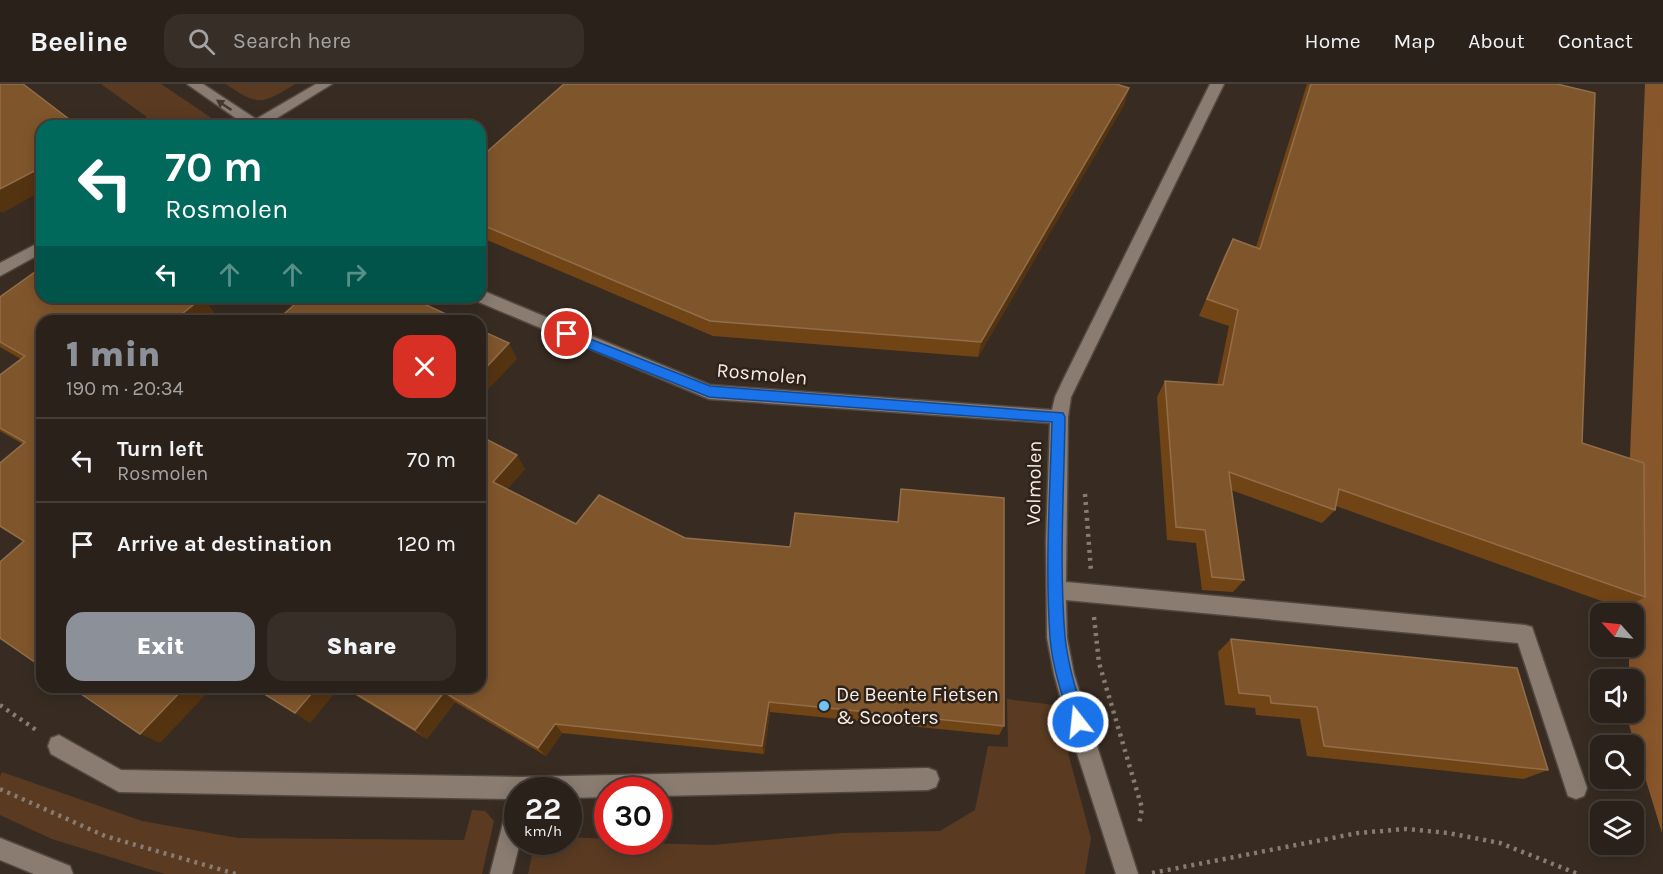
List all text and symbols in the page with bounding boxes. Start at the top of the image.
search box [164,14,584,68]
text: Beeline [30,25,128,58]
icon: search [185,25,218,58]
text: Search here [233,28,351,54]
text: Home [1305,29,1361,53]
text: Map [1394,29,1435,53]
text: About [1468,29,1525,53]
text: Contact [1558,29,1633,53]
one-way arrow [216,100,232,111]
text: 70 m [165,142,263,192]
icon: left [66,144,144,222]
text: Rosmolen [165,193,288,225]
icon: left [150,258,183,291]
icon: ahead [213,258,246,291]
icon: ahead [276,258,309,291]
icon: right [339,258,372,291]
pin [541,308,592,359]
icon: arrive [550,317,583,350]
text: 1 min [66,333,160,375]
button: close [393,335,456,398]
street label: Rosmolen [716,359,808,389]
text: 190 m · 20:34 [66,377,184,400]
text: Turn left [117,436,204,462]
street label: Volmolen [1022,440,1046,526]
icon: left [66,444,99,477]
text: 70 m [407,447,456,473]
text: Rosmolen [117,462,208,485]
icon: arrive [66,528,99,561]
text: Arrive at destination [117,531,332,557]
text: 120 m [397,531,456,557]
north arrow [1590,603,1644,657]
map controls [1590,603,1644,855]
button: Exit [66,612,255,681]
button: Share [267,612,456,681]
button: sound [1590,669,1644,723]
place label: De Beente Fietsen & Scooters [836,683,999,729]
position arrow [1046,690,1110,754]
marker: De Beente Fietsen & Scooters [817,699,831,713]
button: search [1590,735,1644,789]
speed limit sign: 30 [594,777,672,855]
text: 22 [525,791,561,827]
button: layers [1590,801,1644,855]
text: km/h [524,822,562,840]

